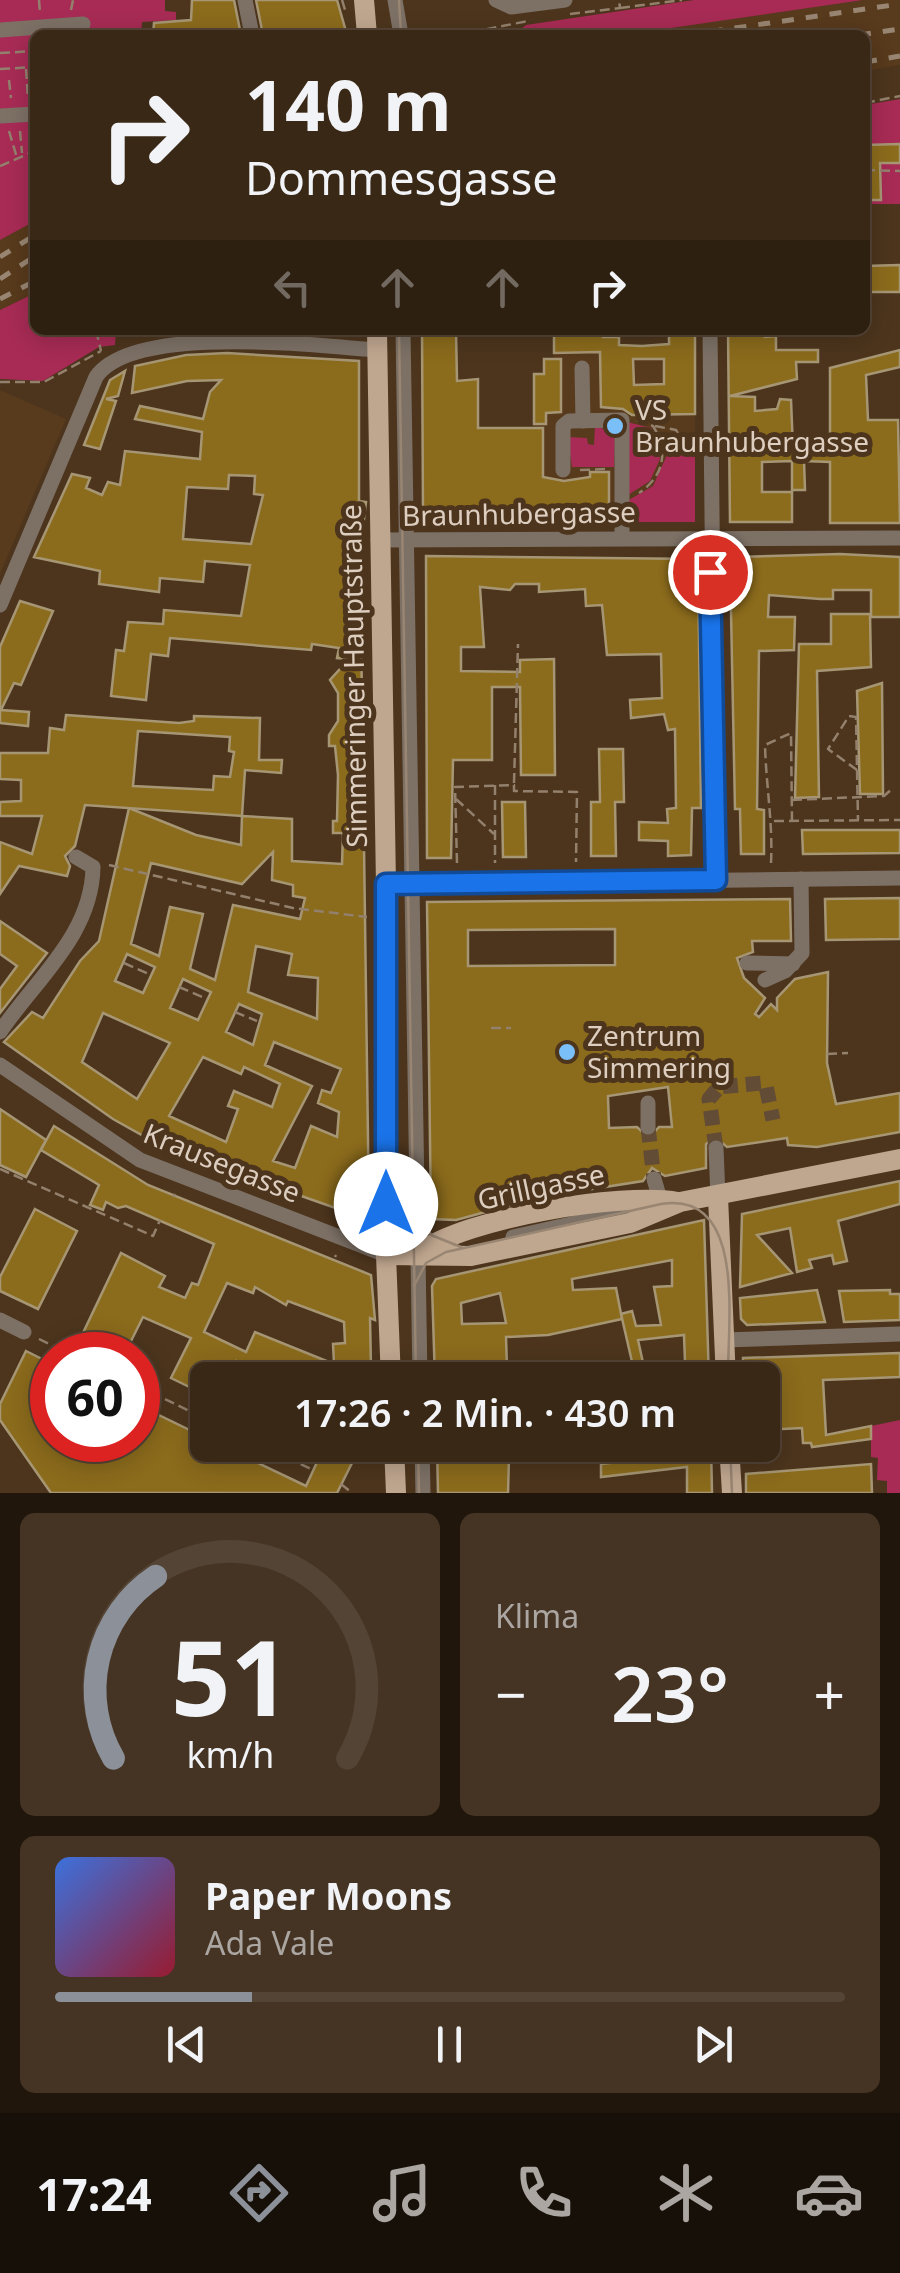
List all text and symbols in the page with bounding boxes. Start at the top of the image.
text: 140 m [245,56,452,152]
icon: right [80,70,210,200]
text: Dommesgasse [245,147,558,208]
icon: left [265,260,320,315]
icon: ahead [370,260,425,315]
icon: ahead [475,260,530,315]
icon: right [580,260,635,315]
place label: VS Braunhubergasse [635,390,869,460]
marker: VS Braunhubergasse [604,415,626,437]
street label: Braunhubergasse [402,492,636,534]
street label: Simmeringer Hauptstraße [331,504,375,848]
pin [668,530,753,615]
icon: arrive [683,545,738,600]
place label: Zentrum Simmering [587,1016,731,1086]
marker: Zentrum Simmering [556,1041,578,1063]
street label: Krausegasse [138,1113,306,1211]
position arrow [334,1152,438,1256]
street label: Grillgasse [474,1154,608,1218]
speed limit sign: 60 [30,1332,160,1462]
text: 17:26 · 2 Min. · 430 m [294,1386,676,1438]
text: Klima [495,1594,579,1637]
text: 51 [171,1605,289,1746]
text: 23° [611,1642,729,1744]
text: − [495,1656,526,1731]
text: + [814,1656,845,1731]
text: km/h [186,1730,274,1778]
text: Paper Moons [205,1869,452,1921]
text: Ada Vale [205,1921,334,1964]
icon: previous [159,2017,214,2072]
icon: pause [422,2017,477,2072]
icon: next [686,2017,741,2072]
icon: directions [224,2158,294,2228]
icon: music [367,2158,437,2228]
icon: phone [509,2158,579,2228]
icon: climate [651,2158,721,2228]
icon: car [794,2158,864,2228]
text: 17:24 [36,2163,152,2224]

